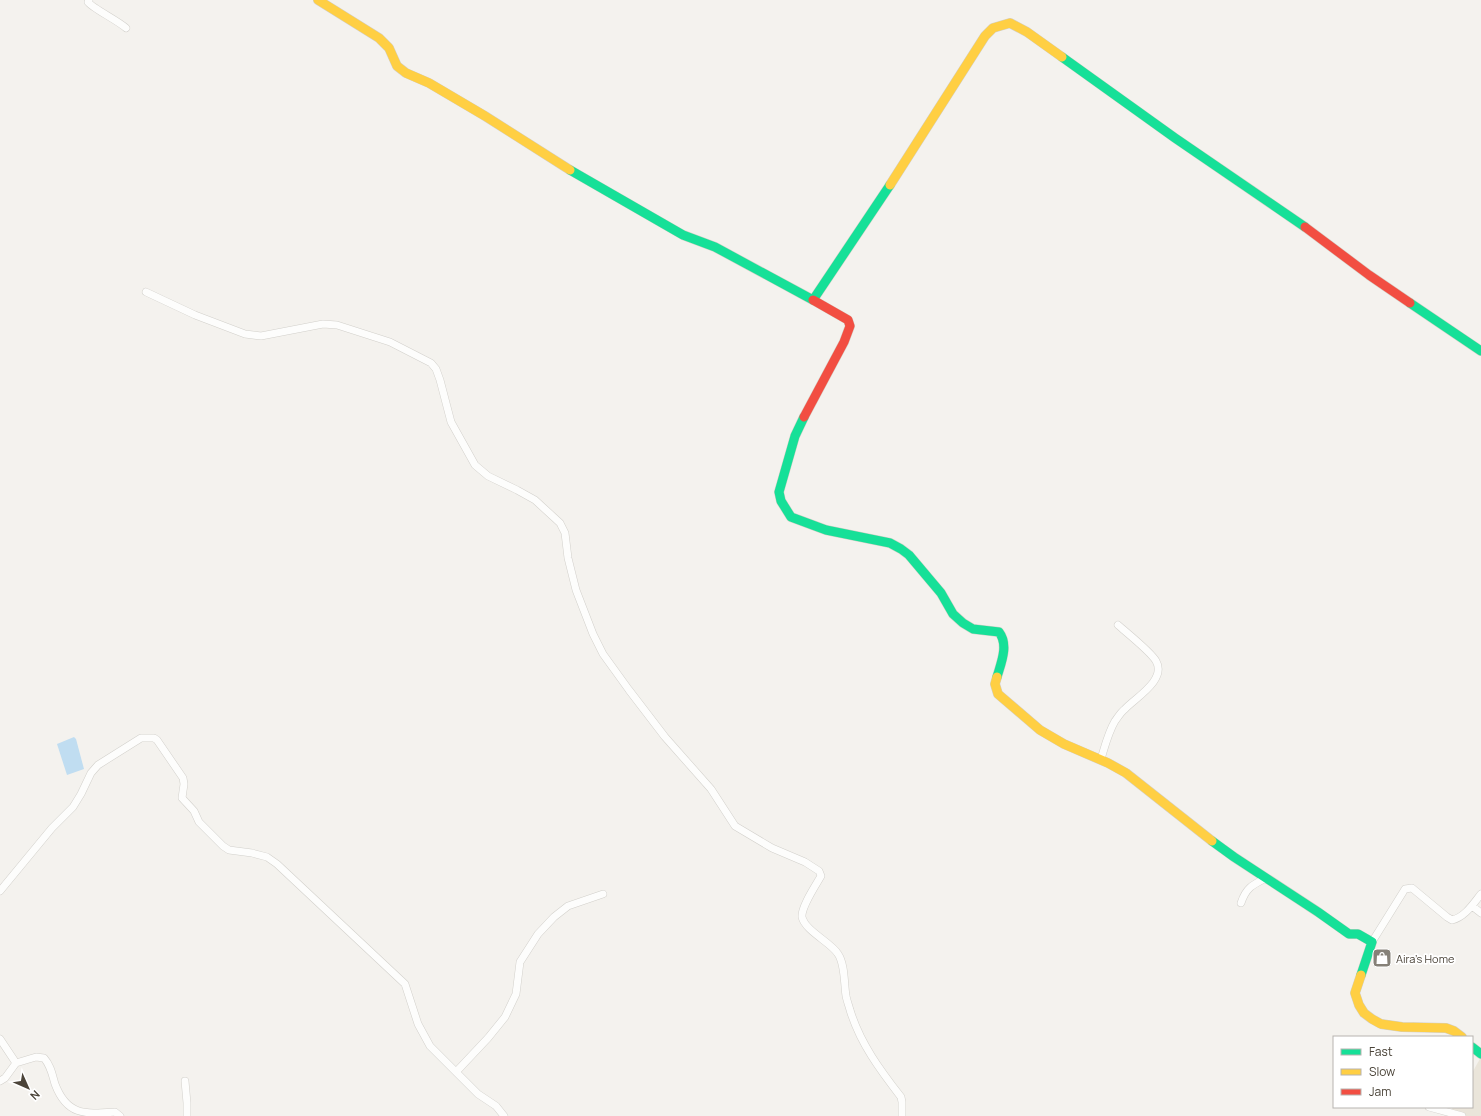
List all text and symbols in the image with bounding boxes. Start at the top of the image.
shop icon: Aira's Home [1371,947,1393,969]
place label: Aira's Home [1396,951,1455,966]
legend [1333,1036,1473,1108]
text: Fast [1369,1043,1393,1060]
text: Slow [1369,1063,1395,1080]
north arrow [8,1068,48,1108]
text: Jam [1369,1083,1391,1100]
text: N [27,1087,44,1104]

